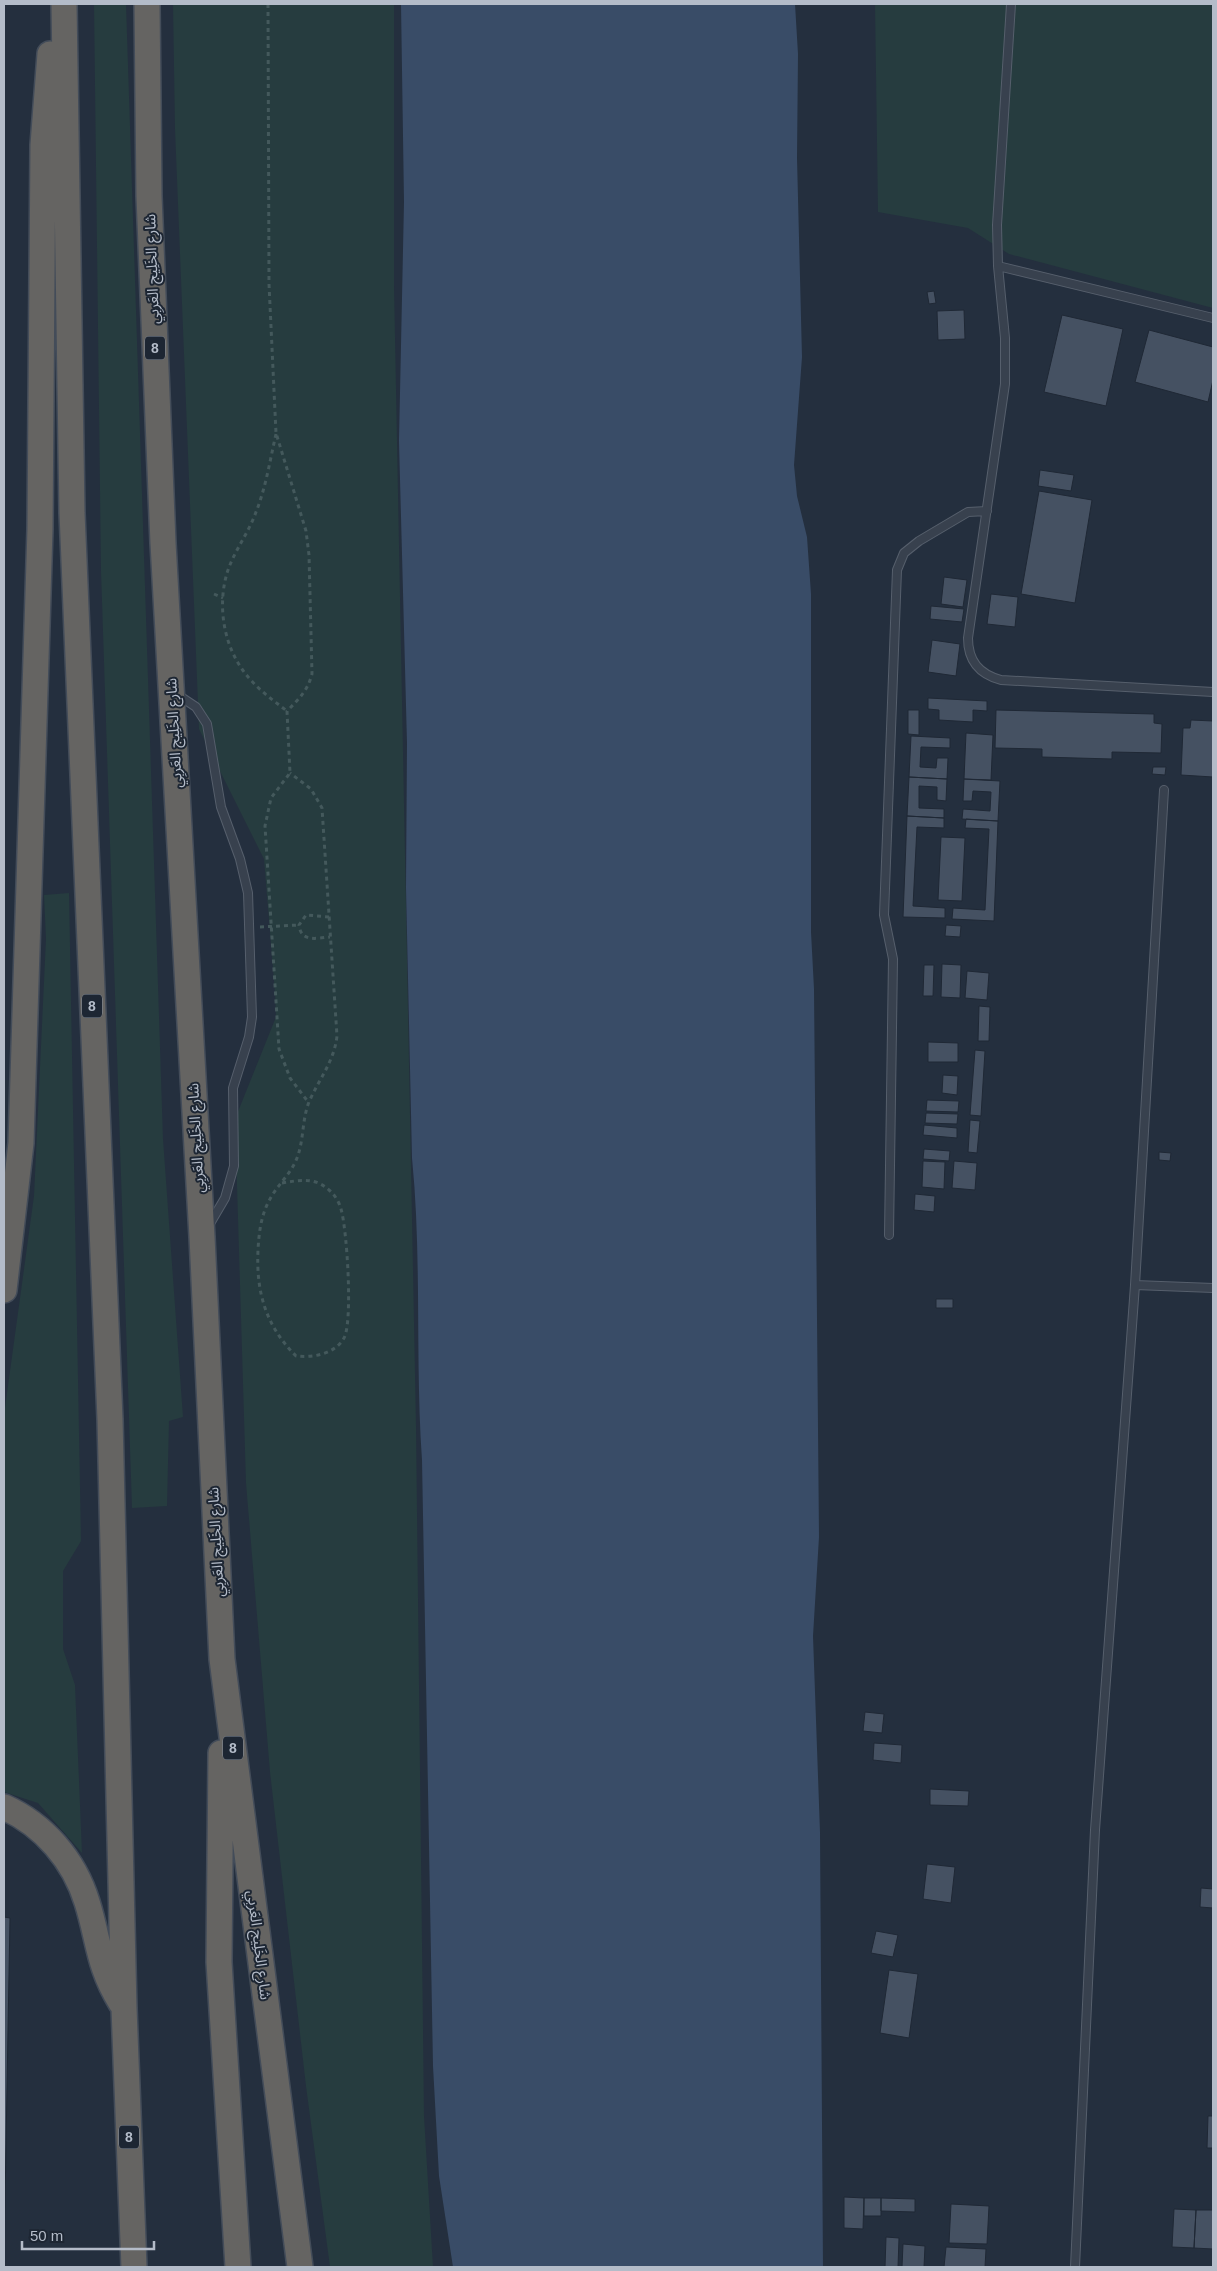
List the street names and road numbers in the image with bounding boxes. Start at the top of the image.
street label: شارع الخَلِيج العَربِي [141,213,166,324]
road number: 8 [145,336,165,359]
street label: شارع الخَلِيج العَربِي [162,677,189,789]
road number: 8 [82,994,102,1018]
street label: شارع الخَلِيج العَربِي [184,1082,211,1194]
street label: شارع الخَلِيج العَربِي [204,1486,231,1598]
road number: 8 [223,1736,243,1760]
street label: شارع الخَلِيج العَربِي [240,1889,275,2001]
road number: 8 [119,2126,139,2148]

